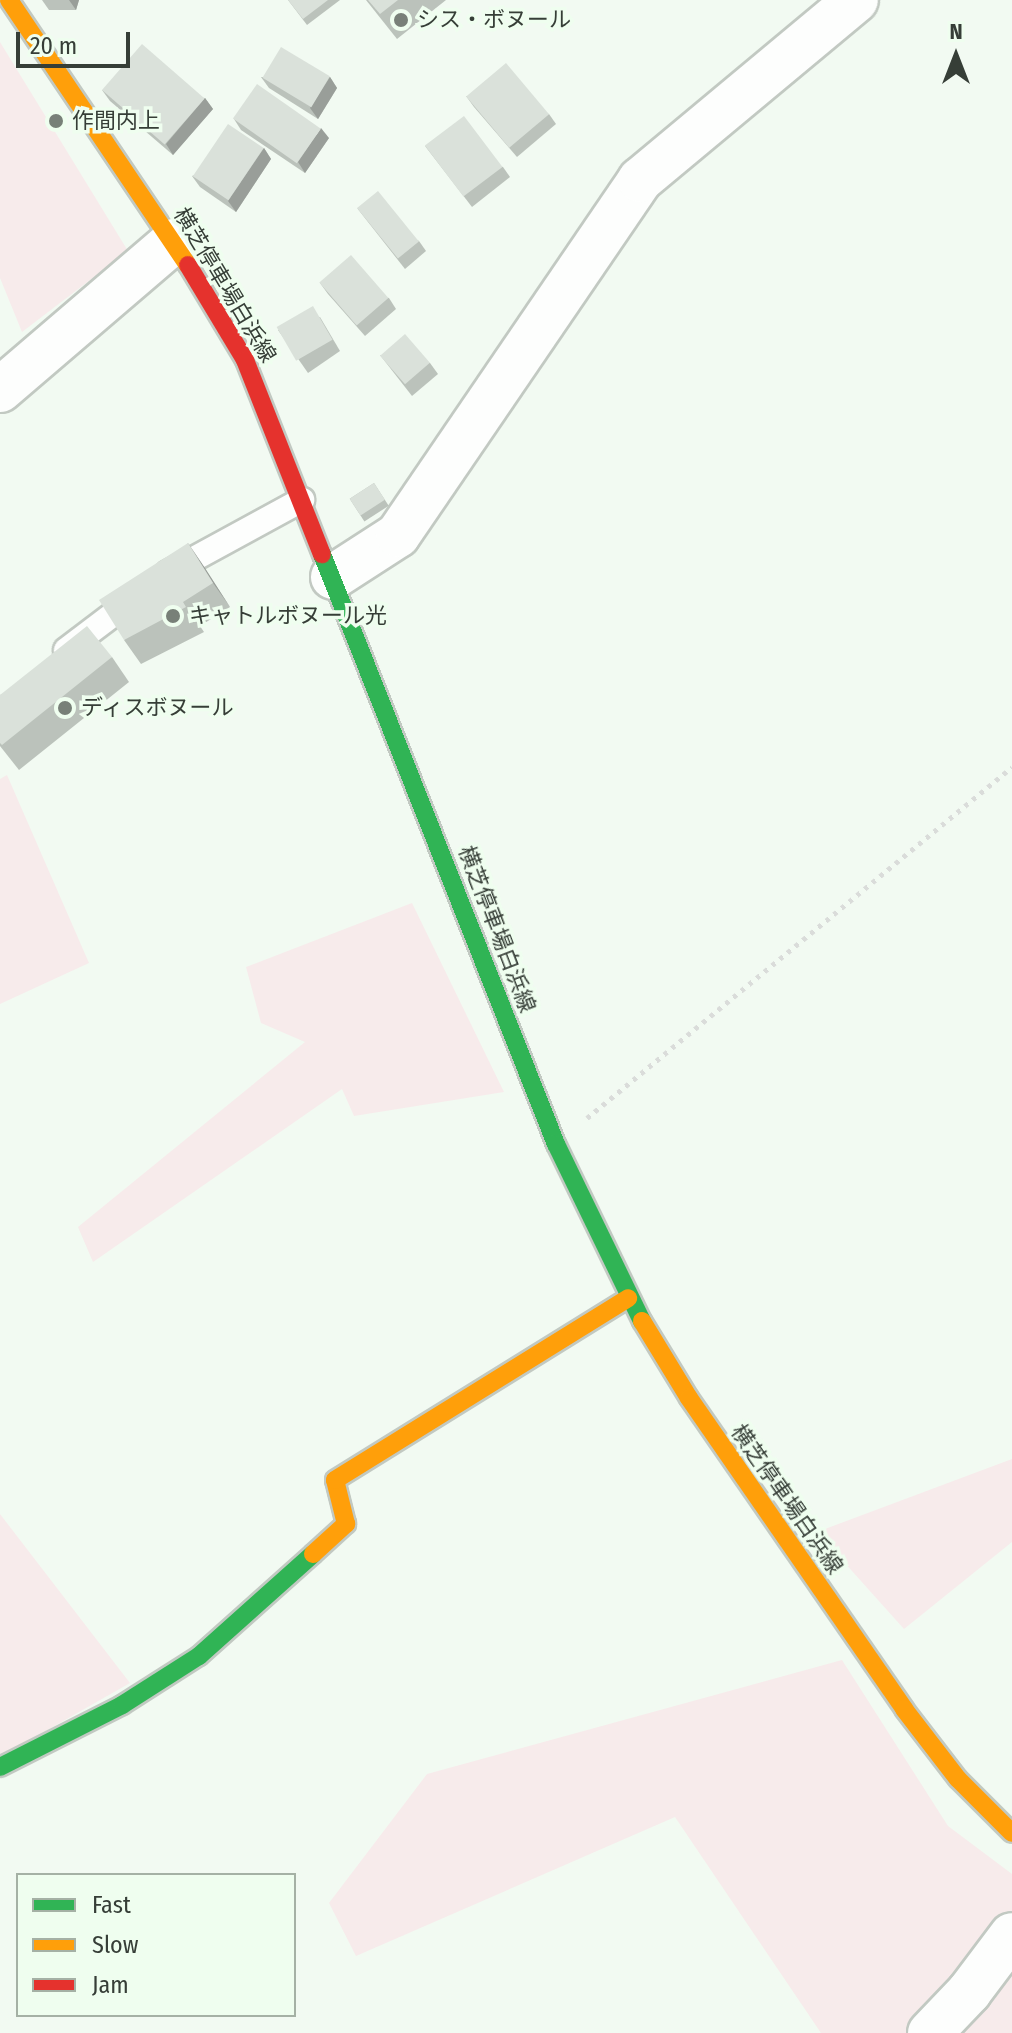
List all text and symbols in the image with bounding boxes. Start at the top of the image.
place label: シス・ボヌール [417,7,571,33]
marker: シス・ボヌール [392,11,410,29]
scale bar [20,16,134,66]
north arrow [916,16,996,96]
text: N [949,18,963,45]
text: 20 m [30,32,77,60]
place label: 作間内上 [72,108,160,134]
marker: 作間内上 [47,112,65,130]
street label: 横芝停車場白浜線 [168,203,282,367]
place label: キャトルボヌール光 [189,603,387,629]
marker: キャトルボヌール光 [164,607,182,625]
place label: ディスボヌール [81,695,235,721]
marker: ディスボヌール [56,699,74,717]
street label: 横芝停車場白浜線 [453,842,541,1016]
street label: 横芝停車場白浜線 [726,1419,848,1579]
legend [16,1873,296,2017]
text: Fast [92,1891,131,1919]
text: Slow [92,1931,138,1959]
text: Jam [92,1971,129,1999]

